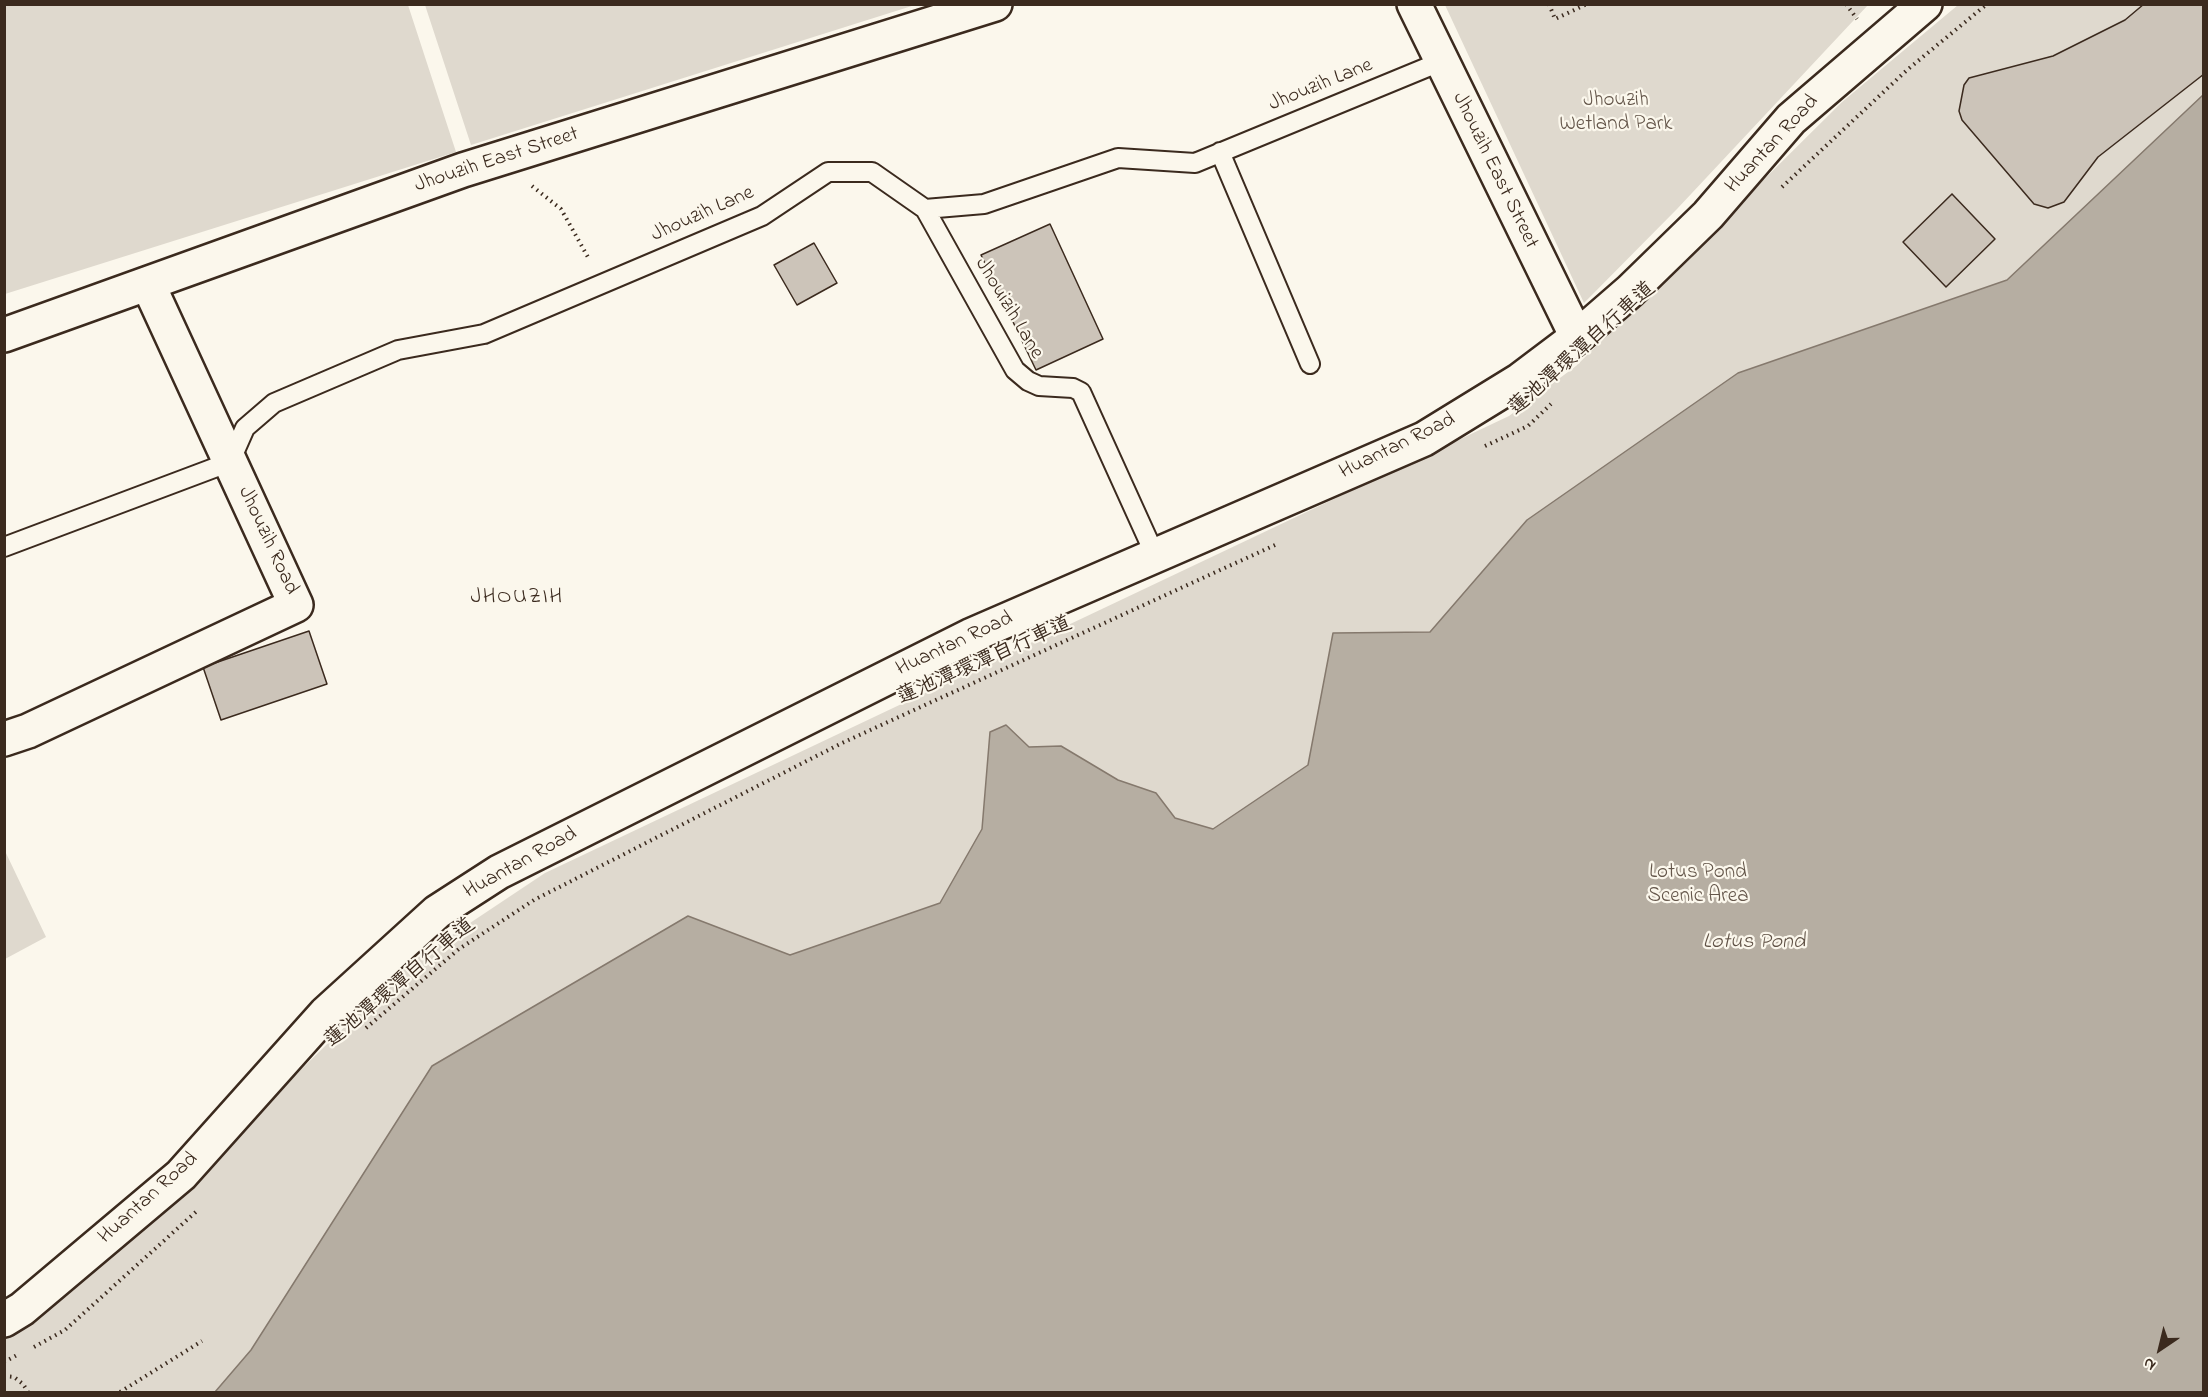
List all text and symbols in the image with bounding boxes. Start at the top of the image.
street label: Jhouzih Lane [1265,54,1377,118]
street label: Jhouzih East Street [1445,89,1543,253]
park label: Jhouzih Wetland Park [1560,89,1672,139]
street label: Huantan Road [1721,91,1825,199]
street label: Jhouzih East Street [412,123,582,199]
street label: Jhouzih Lane [648,181,758,249]
street label: Jhouizih Lane [968,254,1048,364]
street label: 蓮池潭環潭自行車道 [1504,277,1662,423]
street label: Huantan Road [1336,408,1460,486]
street label: Jhouzih Road [231,483,303,599]
district label: JHOUZIH [471,585,563,611]
street label: Huantan Road [893,607,1017,683]
street label: 蓮池潭環潭自行車道 [894,612,1076,712]
street label: Huantan Road [460,823,582,905]
park label: Lotus Pond Scenic Area [1647,861,1749,911]
street label: 蓮池潭環潭自行車道 [321,914,481,1054]
water label: Lotus Pond [1703,930,1805,956]
street label: Huantan Road [94,1148,204,1250]
north arrow [2130,1319,2190,1379]
text: N [2138,1351,2161,1377]

